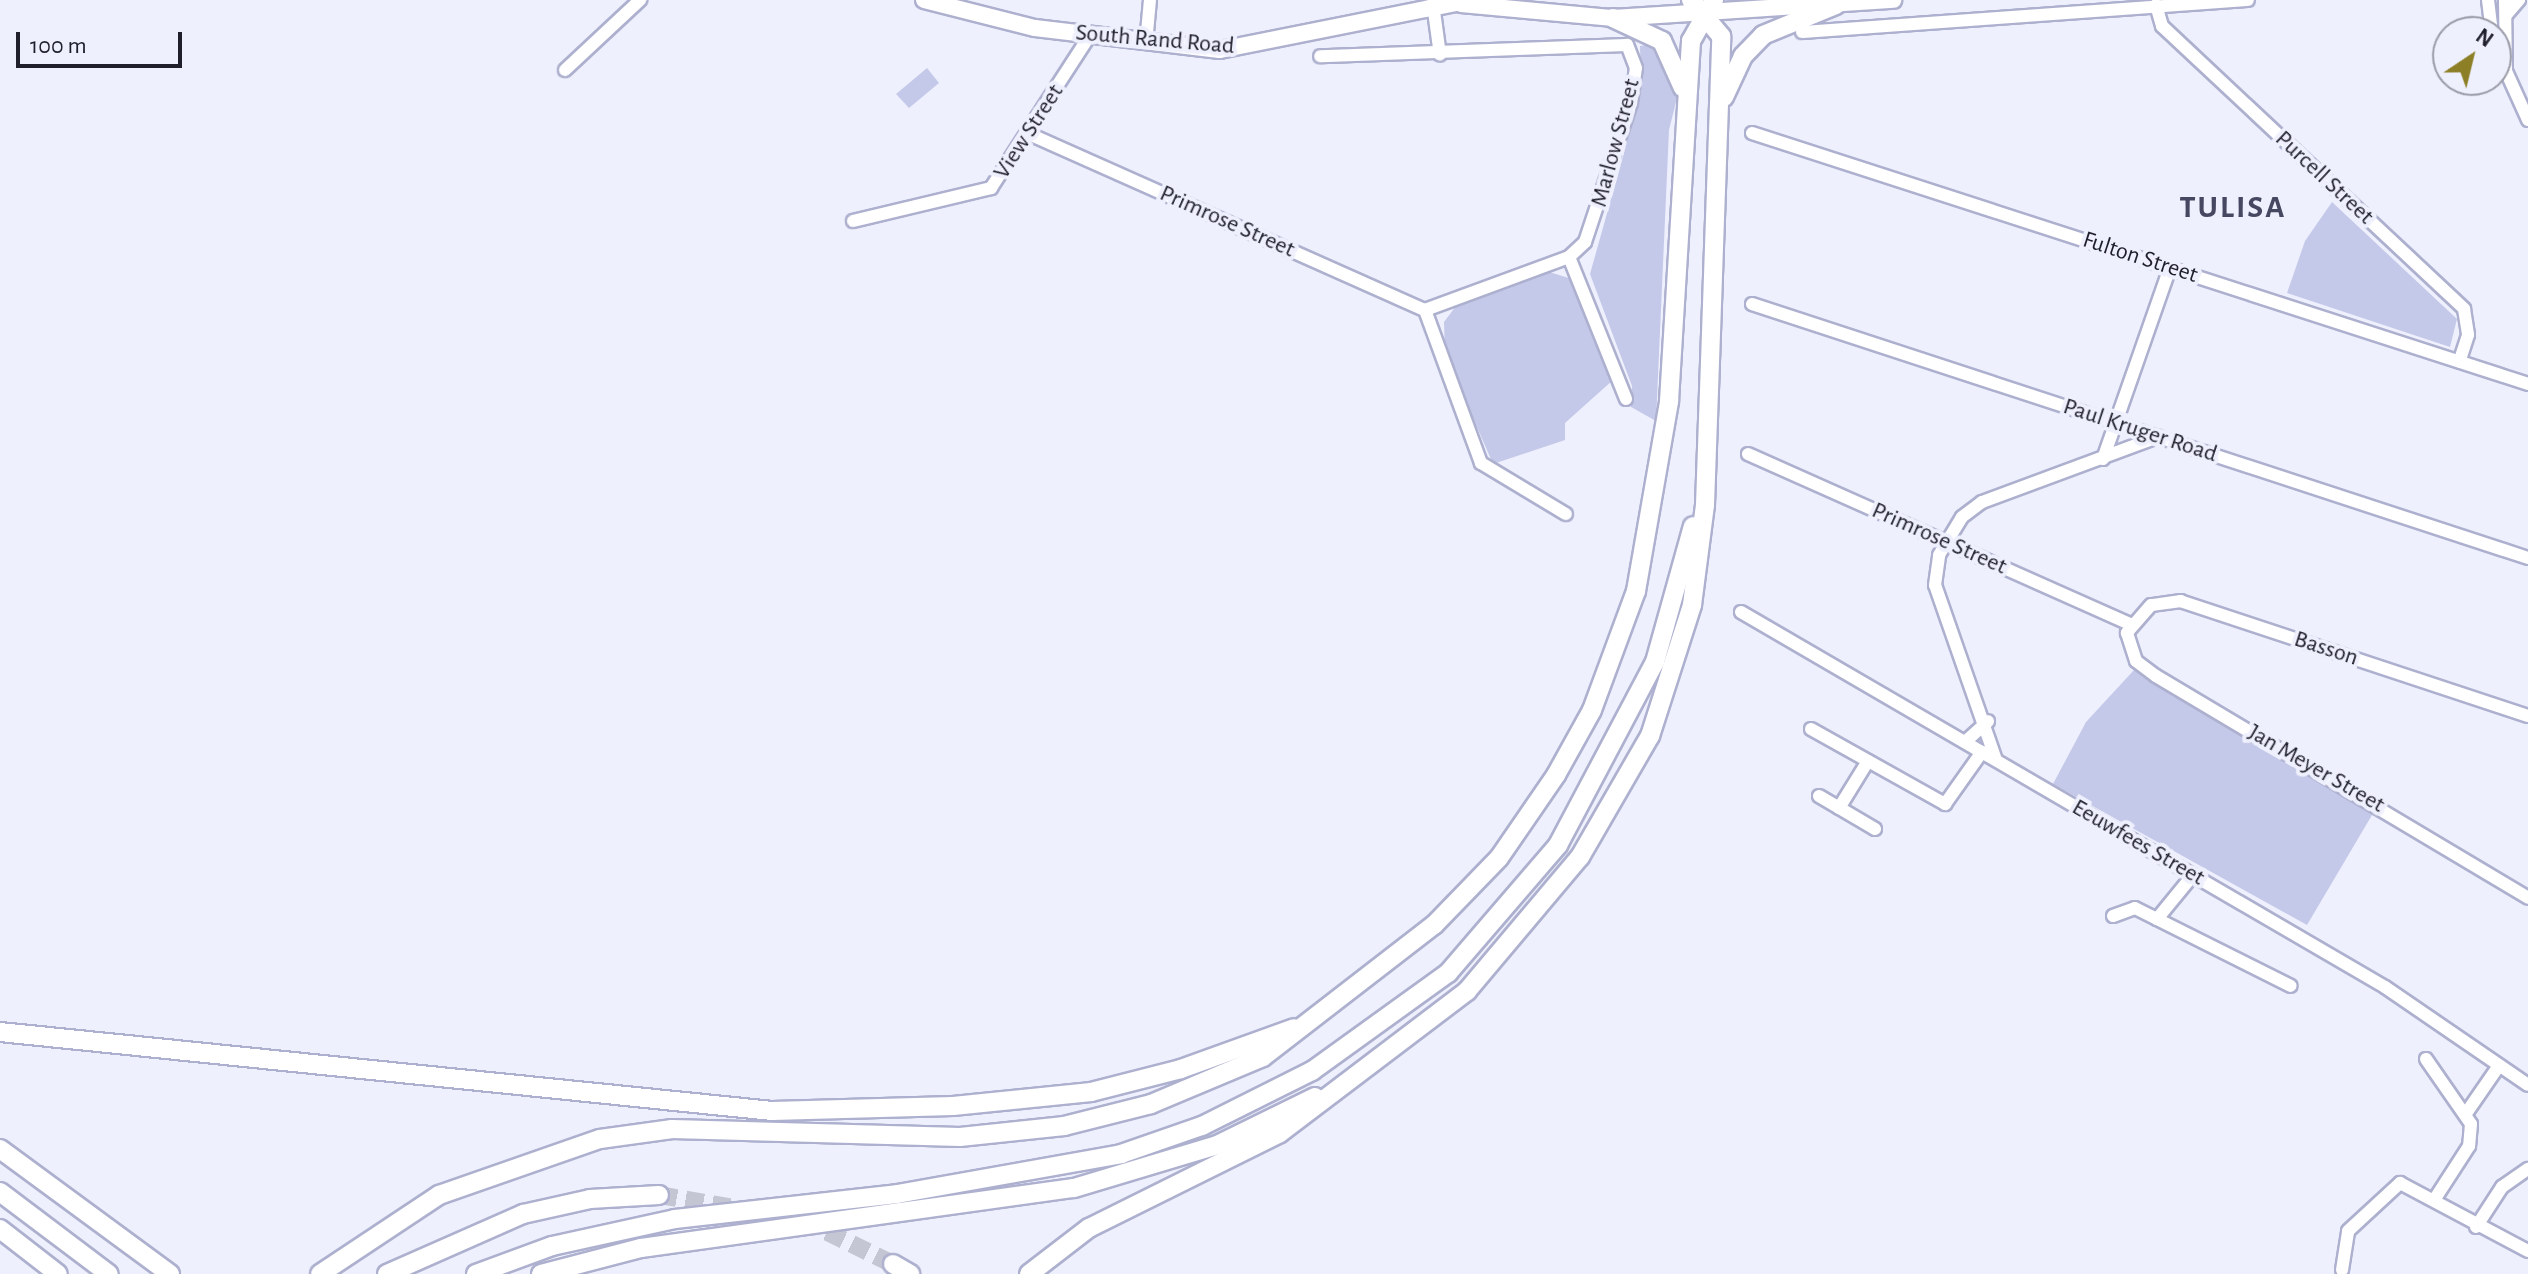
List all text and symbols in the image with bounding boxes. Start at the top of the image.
scale bar [20,16,186,66]
north arrow [2432,16,2512,96]
street label: South Rand Road [1074,19,1236,61]
text: N [2472,25,2497,51]
text: 100 m [30,34,87,58]
street label: Marlow Street [1585,76,1647,210]
street label: View Street [988,79,1070,185]
street label: Purcell Street [2269,125,2379,231]
street label: Primrose Street [1155,179,1299,265]
district label: TULISA [2180,188,2286,226]
street label: Fulton Street [2079,226,2201,290]
street label: Paul Kruger Road [2059,393,2221,469]
street label: Primrose Street [1867,496,2011,582]
street label: Basson [2290,625,2362,673]
street label: Jan Meyer Street [2243,718,2389,820]
street label: Eeuwfees Street [2067,793,2209,893]

